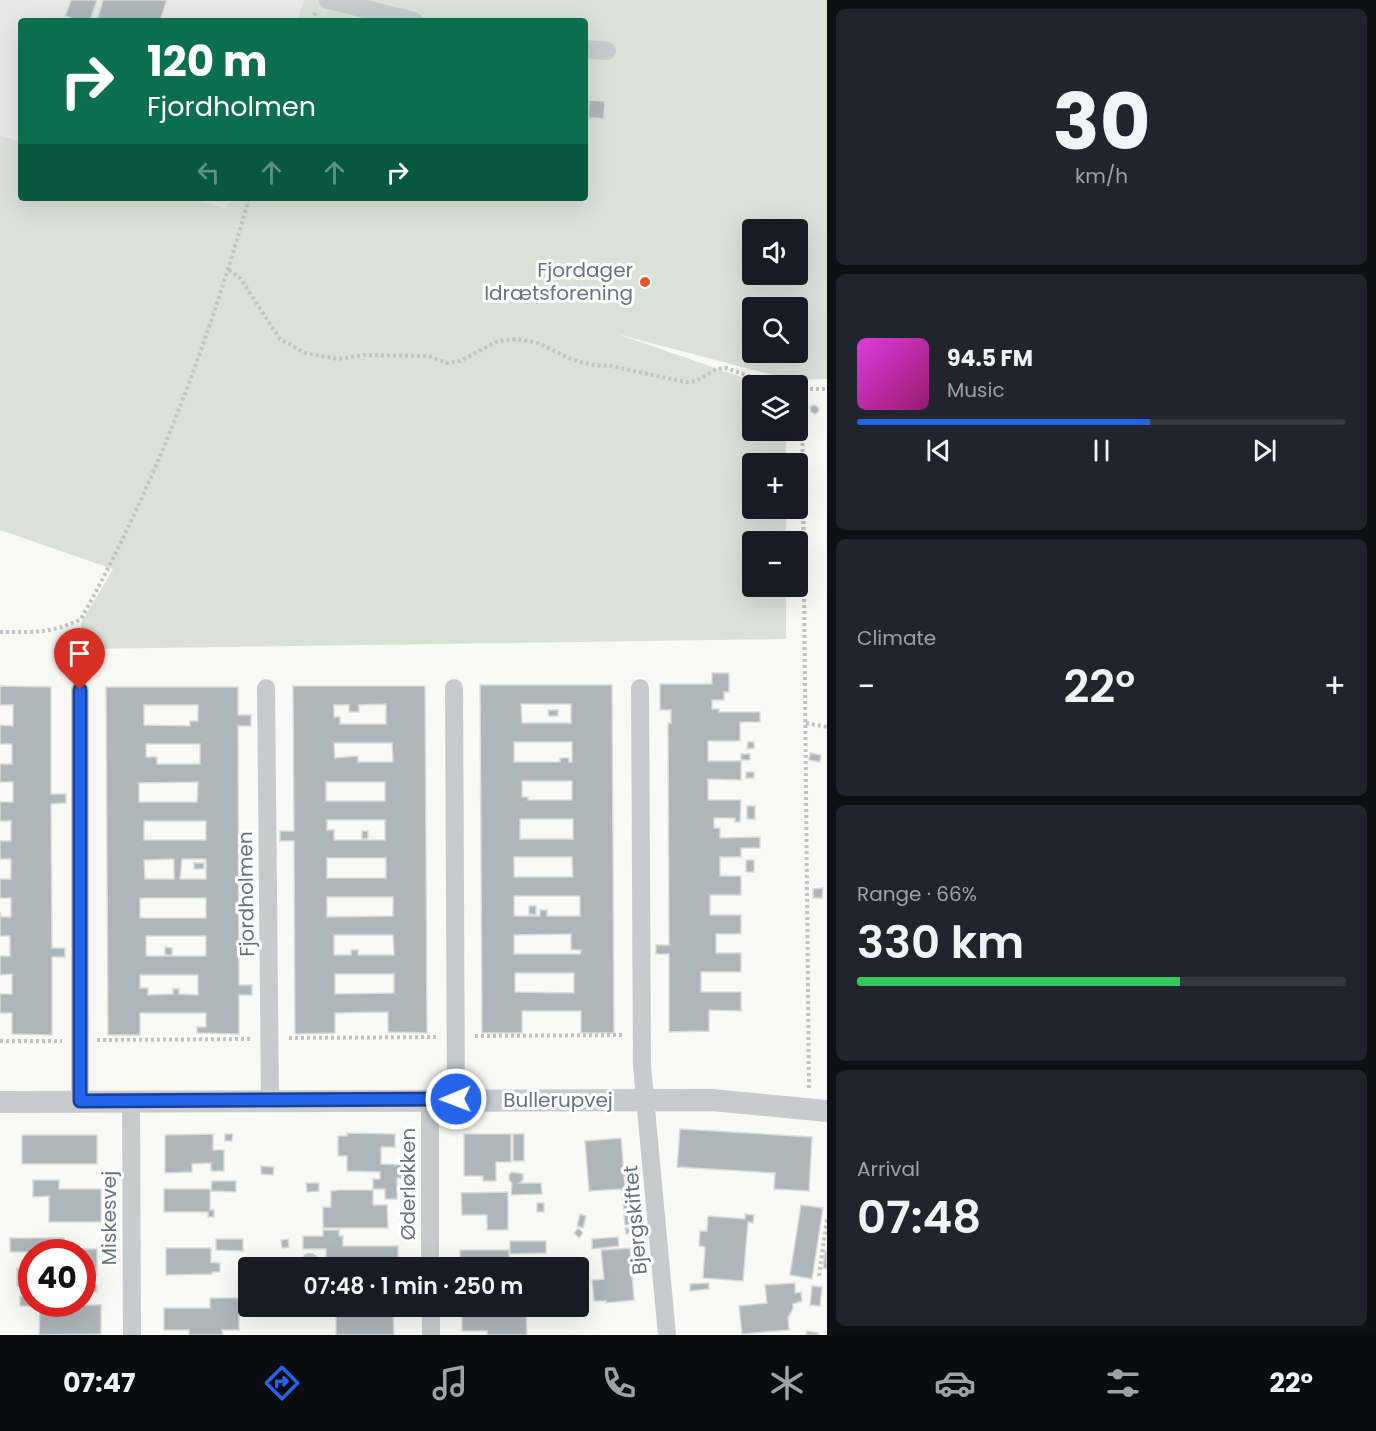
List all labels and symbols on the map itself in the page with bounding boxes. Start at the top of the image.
place label: Fjordager Idrætsforening [484,256,633,307]
marker: Fjordager Idrætsforening [638,275,652,289]
pin [54,628,105,690]
street label: Fjordholmen [231,831,261,957]
position arrow [424,1067,488,1131]
street label: Bullerupvej [503,1086,613,1114]
street label: Øderløkken [394,1128,422,1240]
street label: Bjergskiftet [616,1164,654,1276]
street label: Miskesvej [95,1171,123,1265]
speed limit sign: 40 [18,1239,96,1317]

